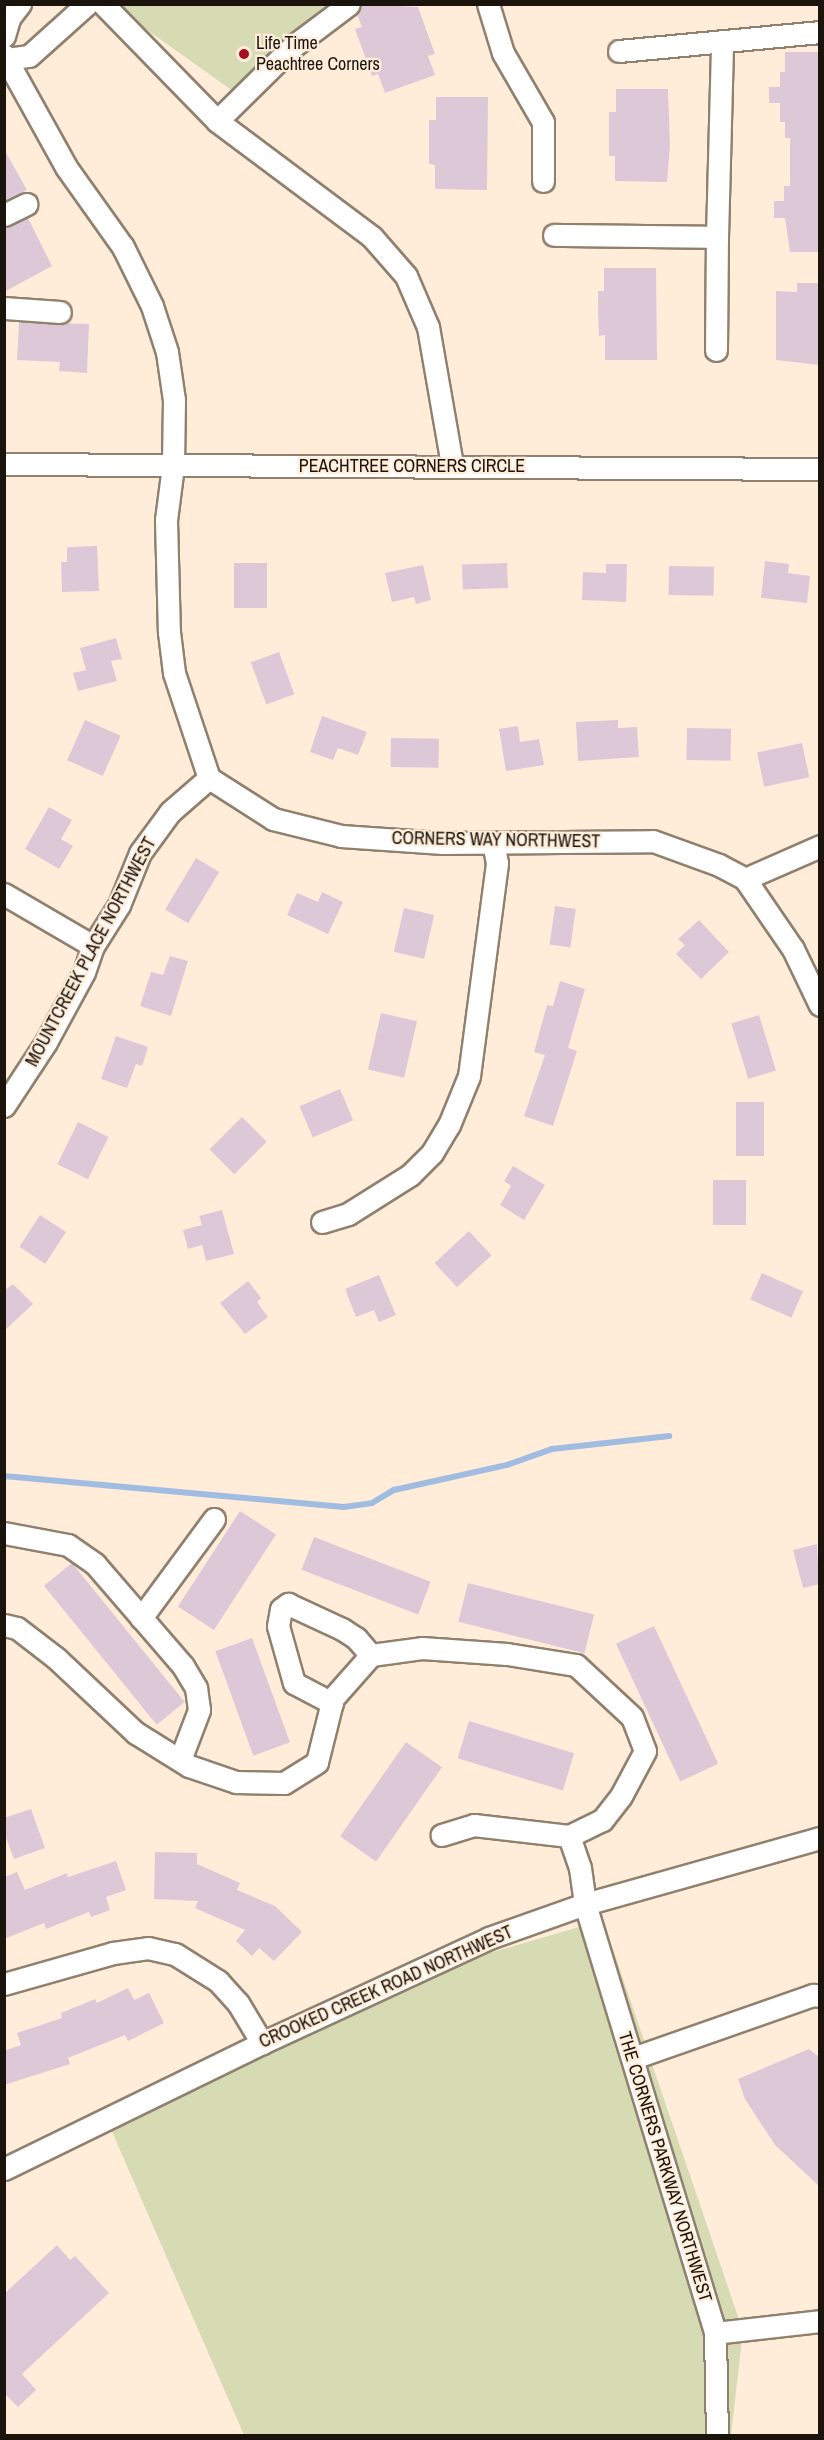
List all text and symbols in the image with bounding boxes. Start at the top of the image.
place label: Life Time Peachtree Corners [256,33,380,76]
marker: Life Time Peachtree Corners [237,47,251,61]
street label: PEACHTREE CORNERS CIRCLE [299,455,525,477]
street label: CORNERS WAY NORTHWEST [391,827,601,853]
street label: MOUNTCREEK PLACE NORTHWEST [21,834,161,1070]
street label: CROOKED CREEK ROAD NORTHWEST [256,1921,516,2053]
street label: THE CORNERS PARKWAY NORTHWEST [614,2029,716,2305]

